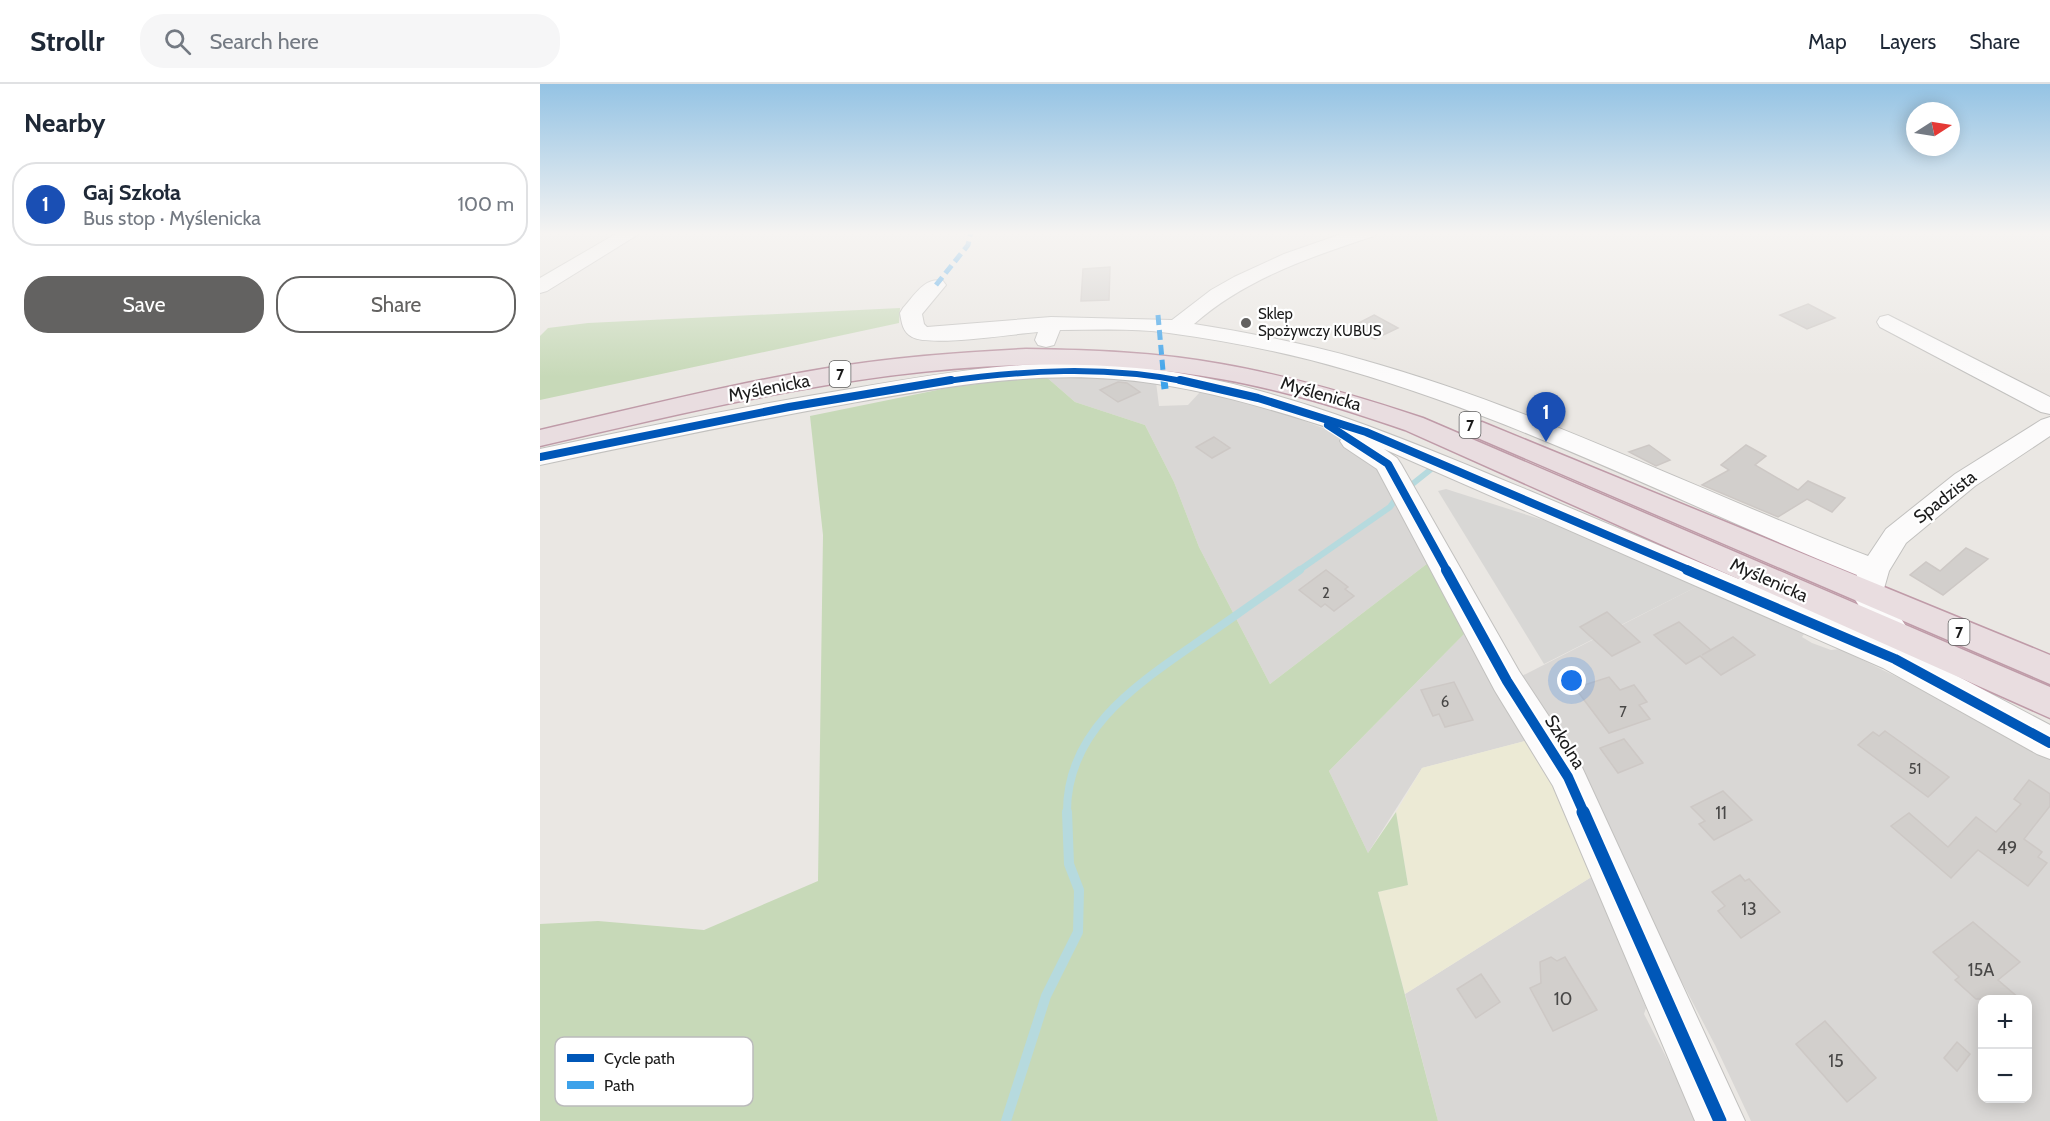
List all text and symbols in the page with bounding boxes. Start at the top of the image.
search box [140,14,560,68]
text: Strollr [30,24,104,58]
icon: search [161,25,194,58]
text: Search here [209,28,319,55]
text: Map [1808,29,1847,54]
text: Layers [1880,29,1936,54]
text: Share [1969,29,2020,54]
north arrow [1906,102,1960,156]
text: Nearby [24,107,105,139]
text: Gaj Szkoła [83,179,181,206]
text: 1 [42,192,49,216]
text: 100 m [458,192,514,216]
text: Bus stop · Myślenicka [83,206,261,230]
button: Save [24,276,264,333]
button: Share [276,276,516,333]
place label: Sklep Spożywczy KUBUS [1258,305,1382,340]
marker: Sklep Spożywczy KUBUS [1239,316,1253,330]
road number: 7 [830,361,850,387]
street label: Myślenicka [726,369,812,407]
street label: Myślenicka [1278,372,1364,416]
pin: 1 [1526,392,1566,442]
road number: 7 [1460,412,1480,438]
street label: Spadzista [1909,465,1981,528]
street label: Myślenicka [1727,553,1812,607]
house number: 2 [1322,584,1330,602]
road number: 7 [1948,619,1970,645]
your location [1557,666,1586,695]
house number: 6 [1441,693,1449,711]
house number: 7 [1619,703,1627,721]
street label: Szkolna [1540,711,1590,773]
house number: 51 [1908,760,1922,778]
house number: 11 [1715,802,1727,824]
house number: 49 [1997,837,2017,859]
house number: 13 [1741,898,1757,920]
house number: 15A [1968,959,1994,981]
house number: 10 [1554,988,1572,1010]
map controls [1978,995,2032,1103]
button: + [1978,995,2032,1049]
legend [555,1037,753,1106]
text: Cycle path [604,1049,675,1068]
button: − [1978,1049,2032,1103]
house number: 15 [1828,1050,1844,1072]
text: Path [604,1076,635,1095]

